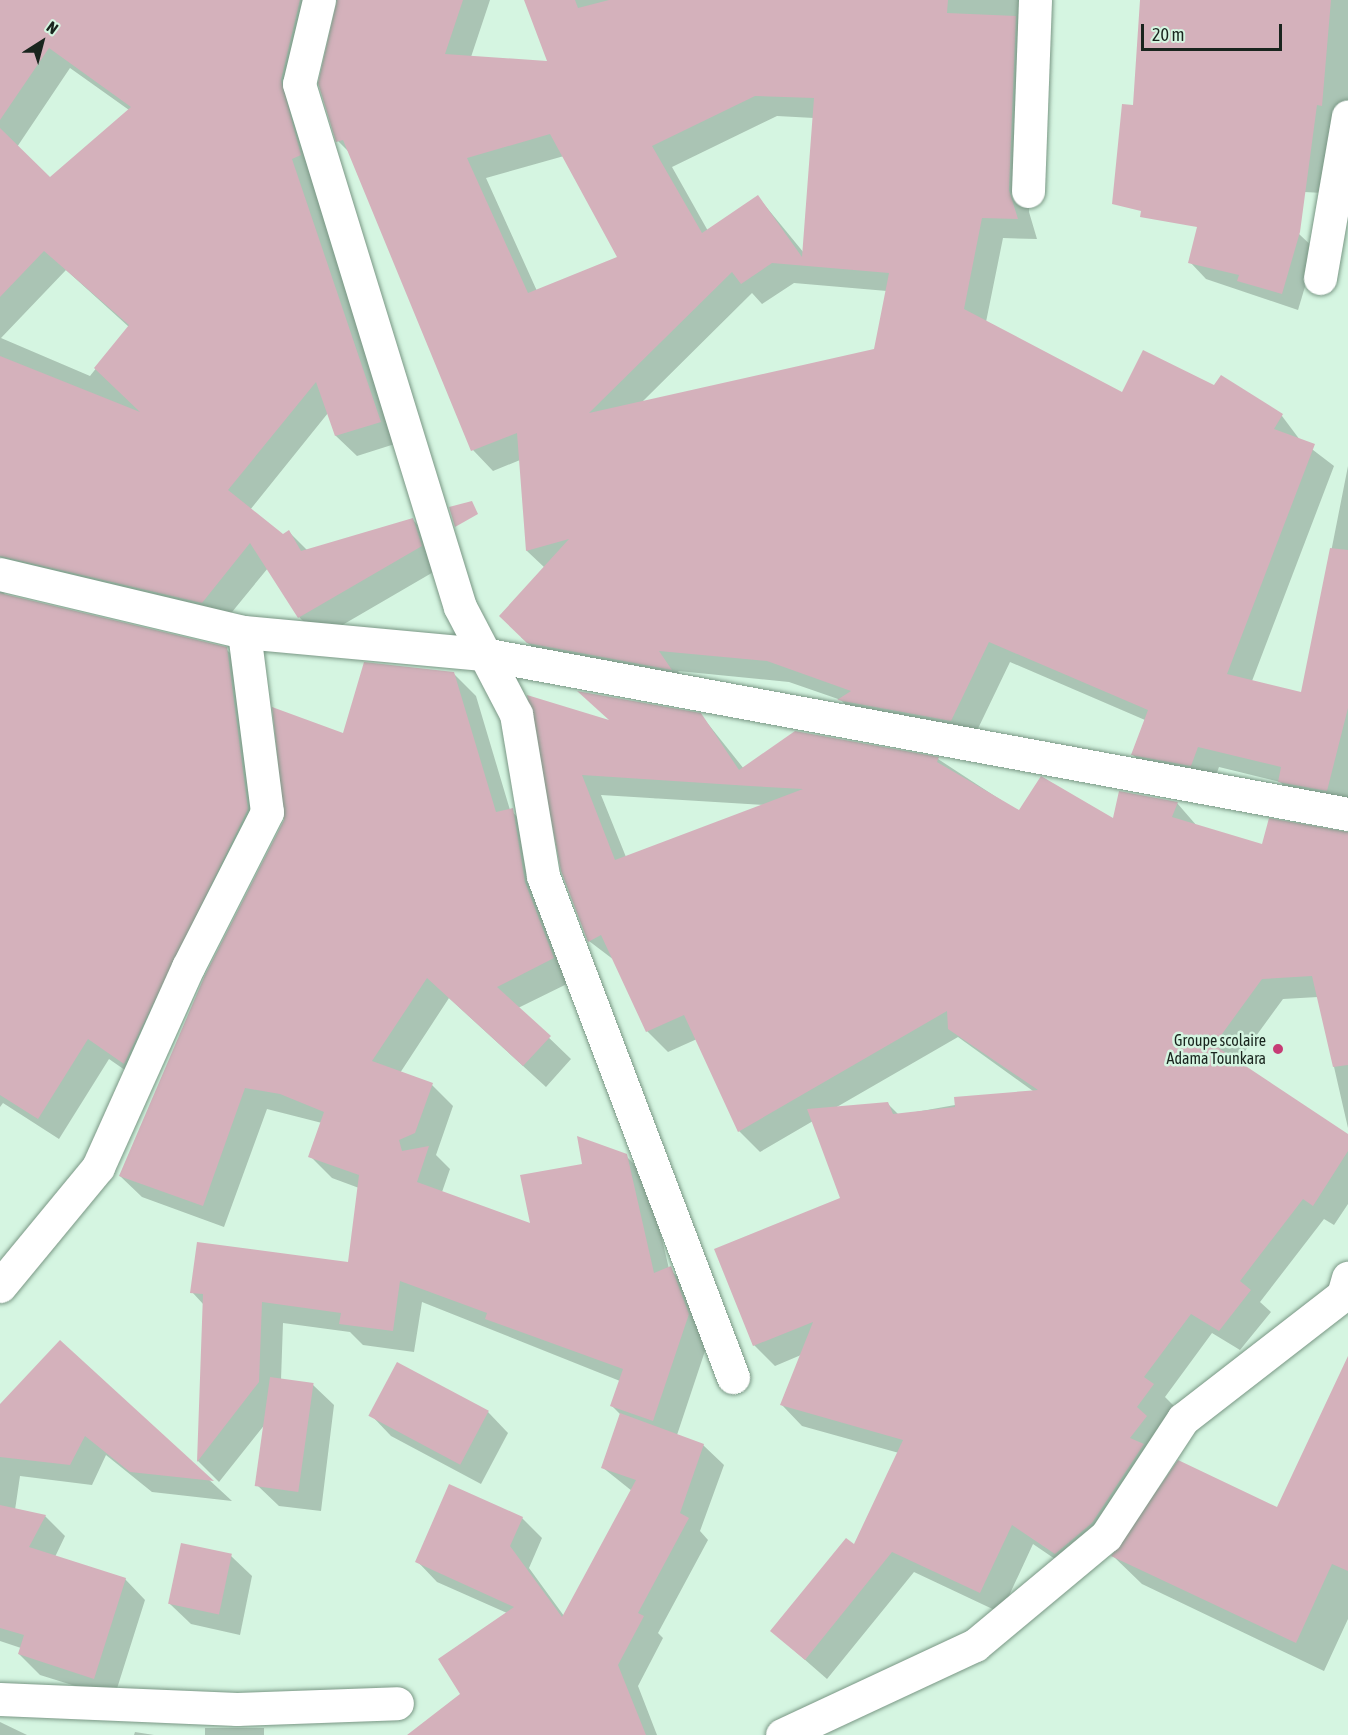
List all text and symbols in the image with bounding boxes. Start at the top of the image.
north arrow [12,12,72,72]
scale bar [1144,12,1285,50]
text: N [43,17,62,37]
text: 20 m [1152,24,1184,45]
place label: Groupe scolaire Adama Tounkara [1167,1030,1266,1068]
marker: Groupe scolaire Adama Tounkara [1271,1042,1285,1056]

